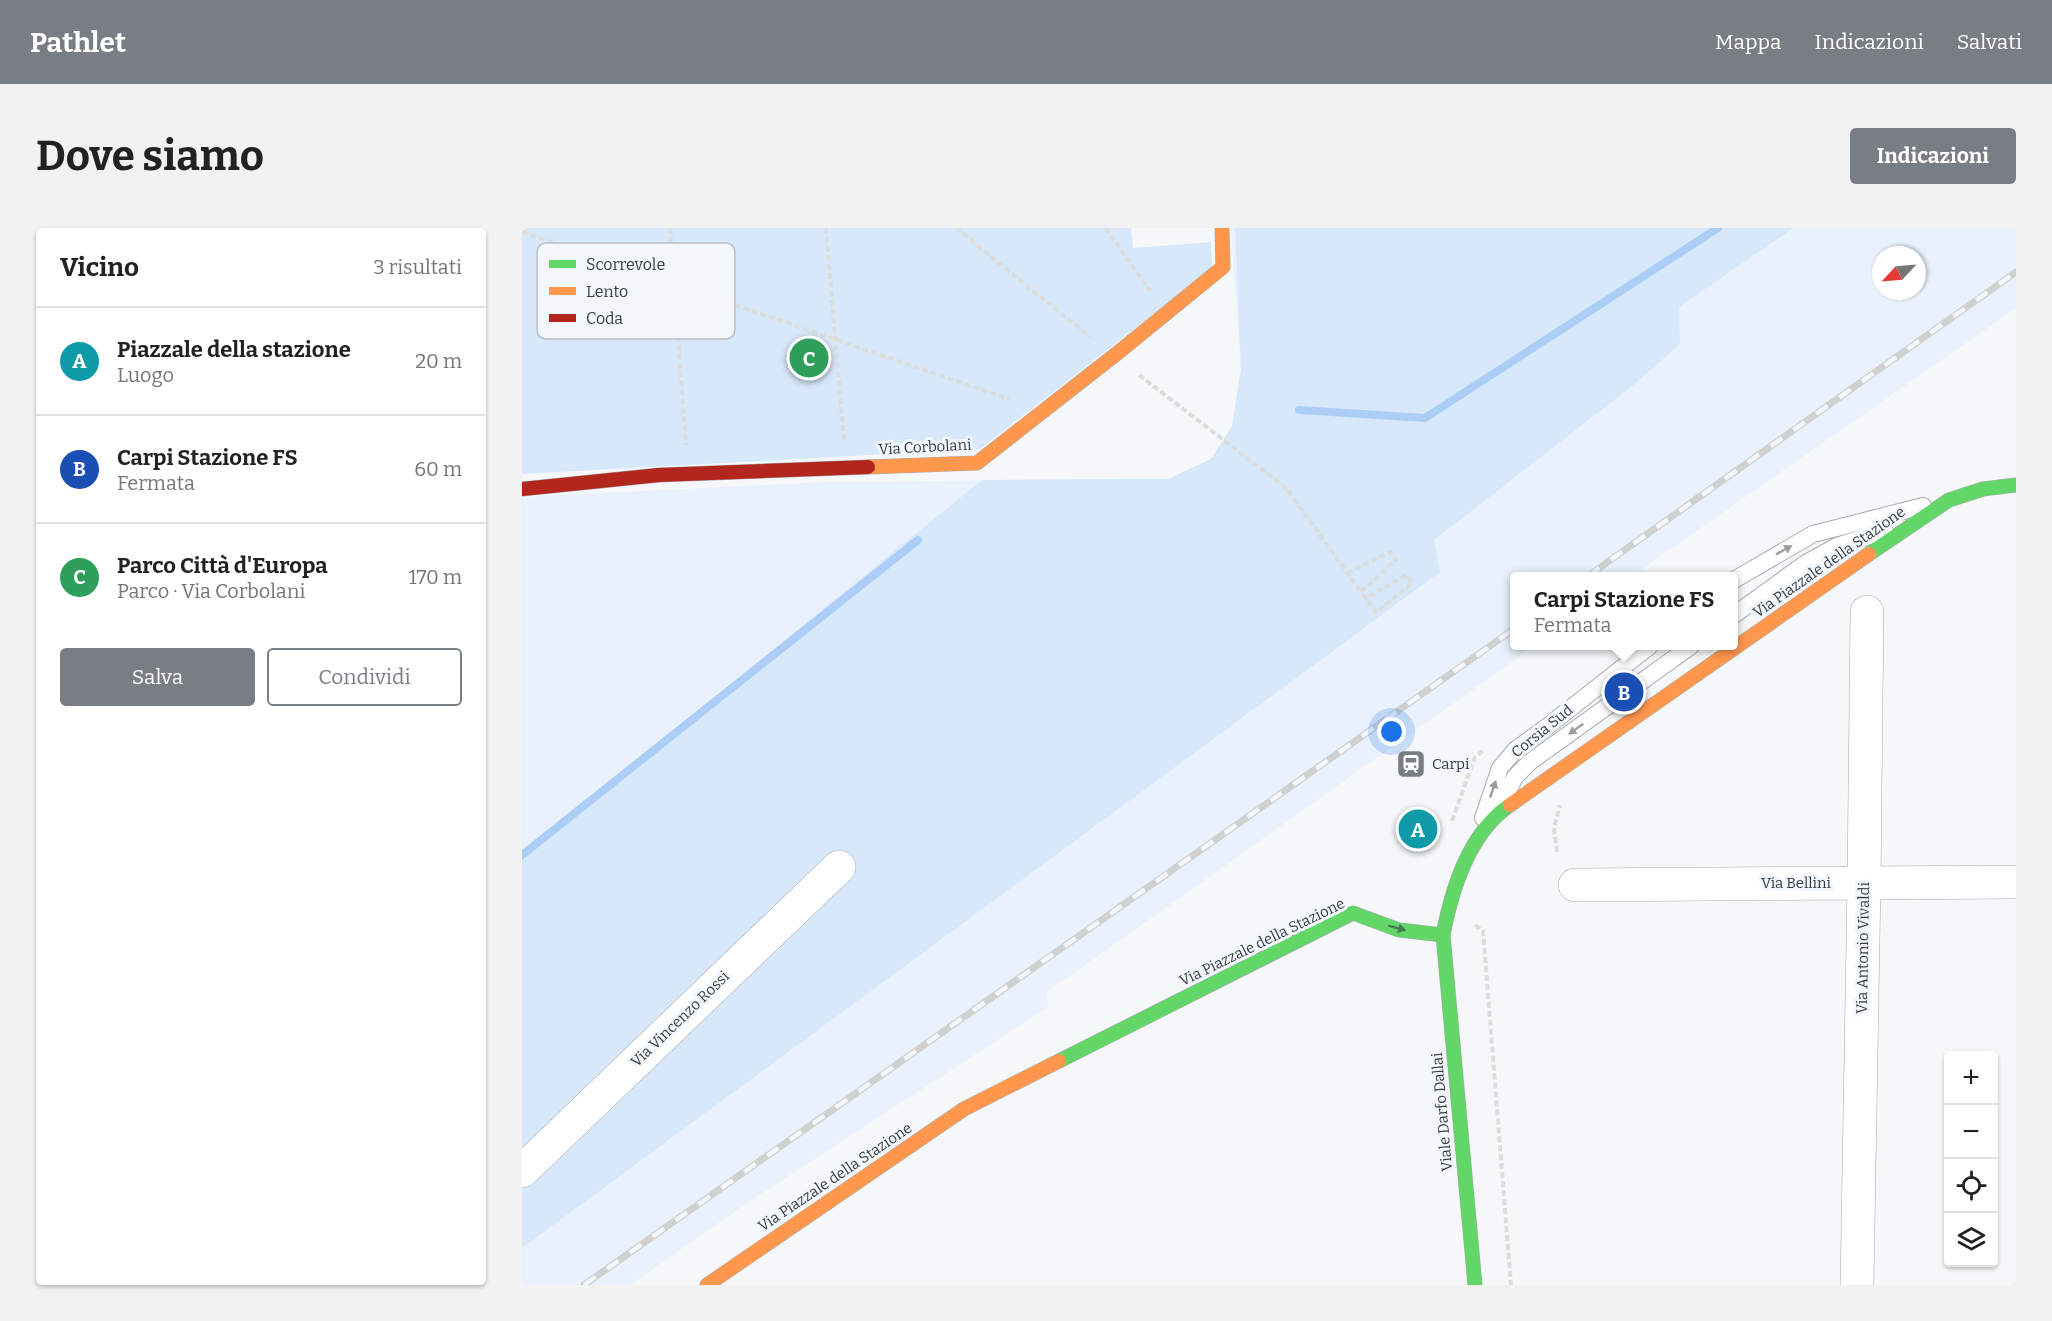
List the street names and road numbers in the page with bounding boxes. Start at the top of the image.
street label: Via Corbolani [878,436,972,458]
street label: Via Piazzale della Stazione [1749,503,1909,621]
street label: Corsia Sud [1508,701,1576,761]
street label: Via Bellini [1761,874,1832,892]
street label: Via Antonio Vivaldi [1853,881,1873,1014]
street label: Via Piazzale della Stazione [1176,894,1348,990]
street label: Via Vincenzo Rossi [627,967,733,1071]
street label: Viale Darfo Dallai [1428,1051,1456,1172]
street label: Via Piazzale della Stazione [755,1119,915,1235]

